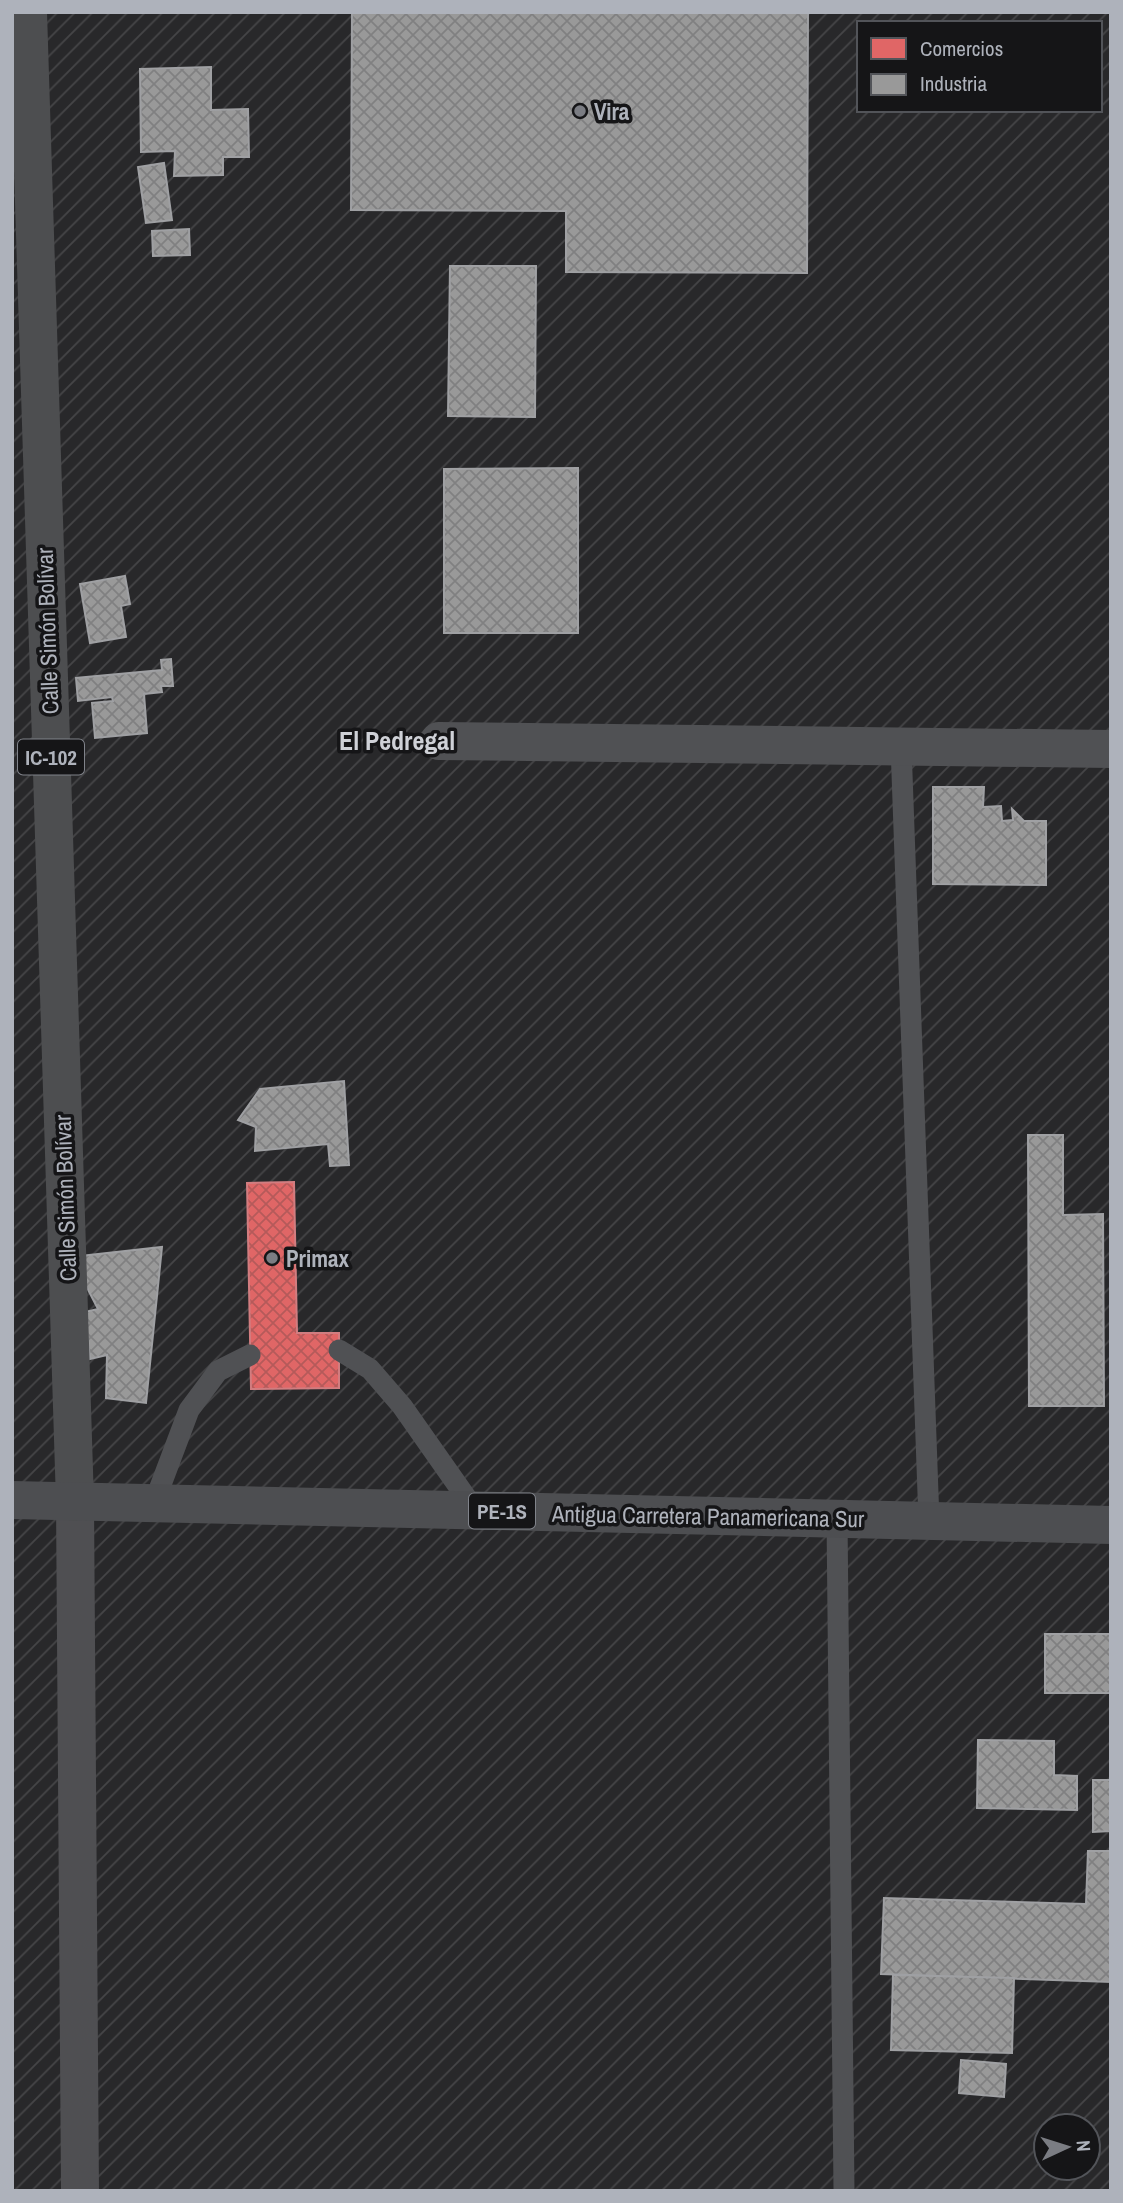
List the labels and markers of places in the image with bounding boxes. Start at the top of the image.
place label: Vira [594,96,630,127]
marker: Vira [572,103,588,119]
place label: Primax [286,1243,349,1274]
marker: Primax [264,1250,280,1266]

